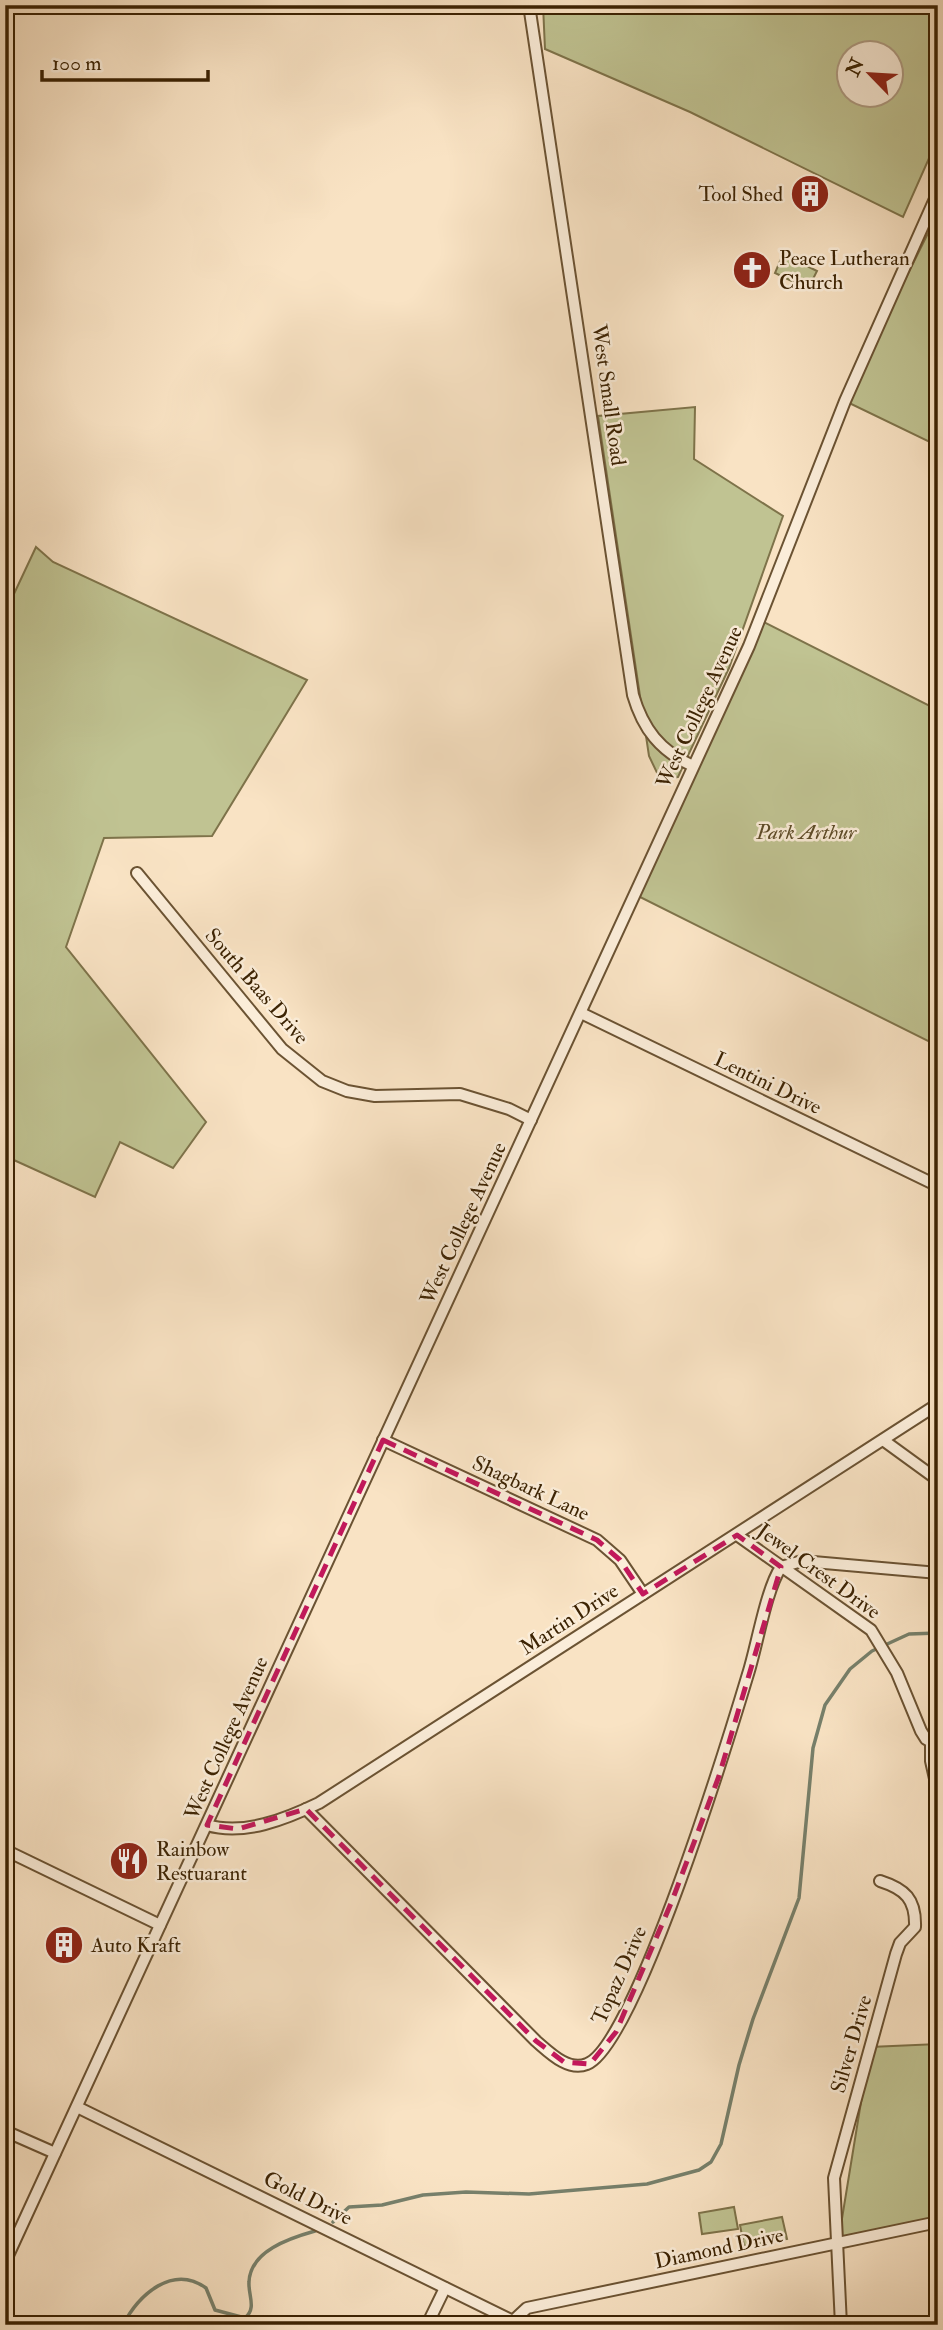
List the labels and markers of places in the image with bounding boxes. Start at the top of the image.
building icon: Tool Shed [789,173,831,215]
place label: Tool Shed [698,181,784,208]
place label: Peace Lutheran Church [779,245,910,296]
church icon: Peace Lutheran Church [731,249,773,291]
place label: Rainbow Restuarant [156,1836,247,1887]
restaurant icon: Rainbow Restuarant [108,1840,150,1882]
building icon: Auto Kraft [43,1924,85,1966]
place label: Auto Kraft [90,1932,181,1959]

